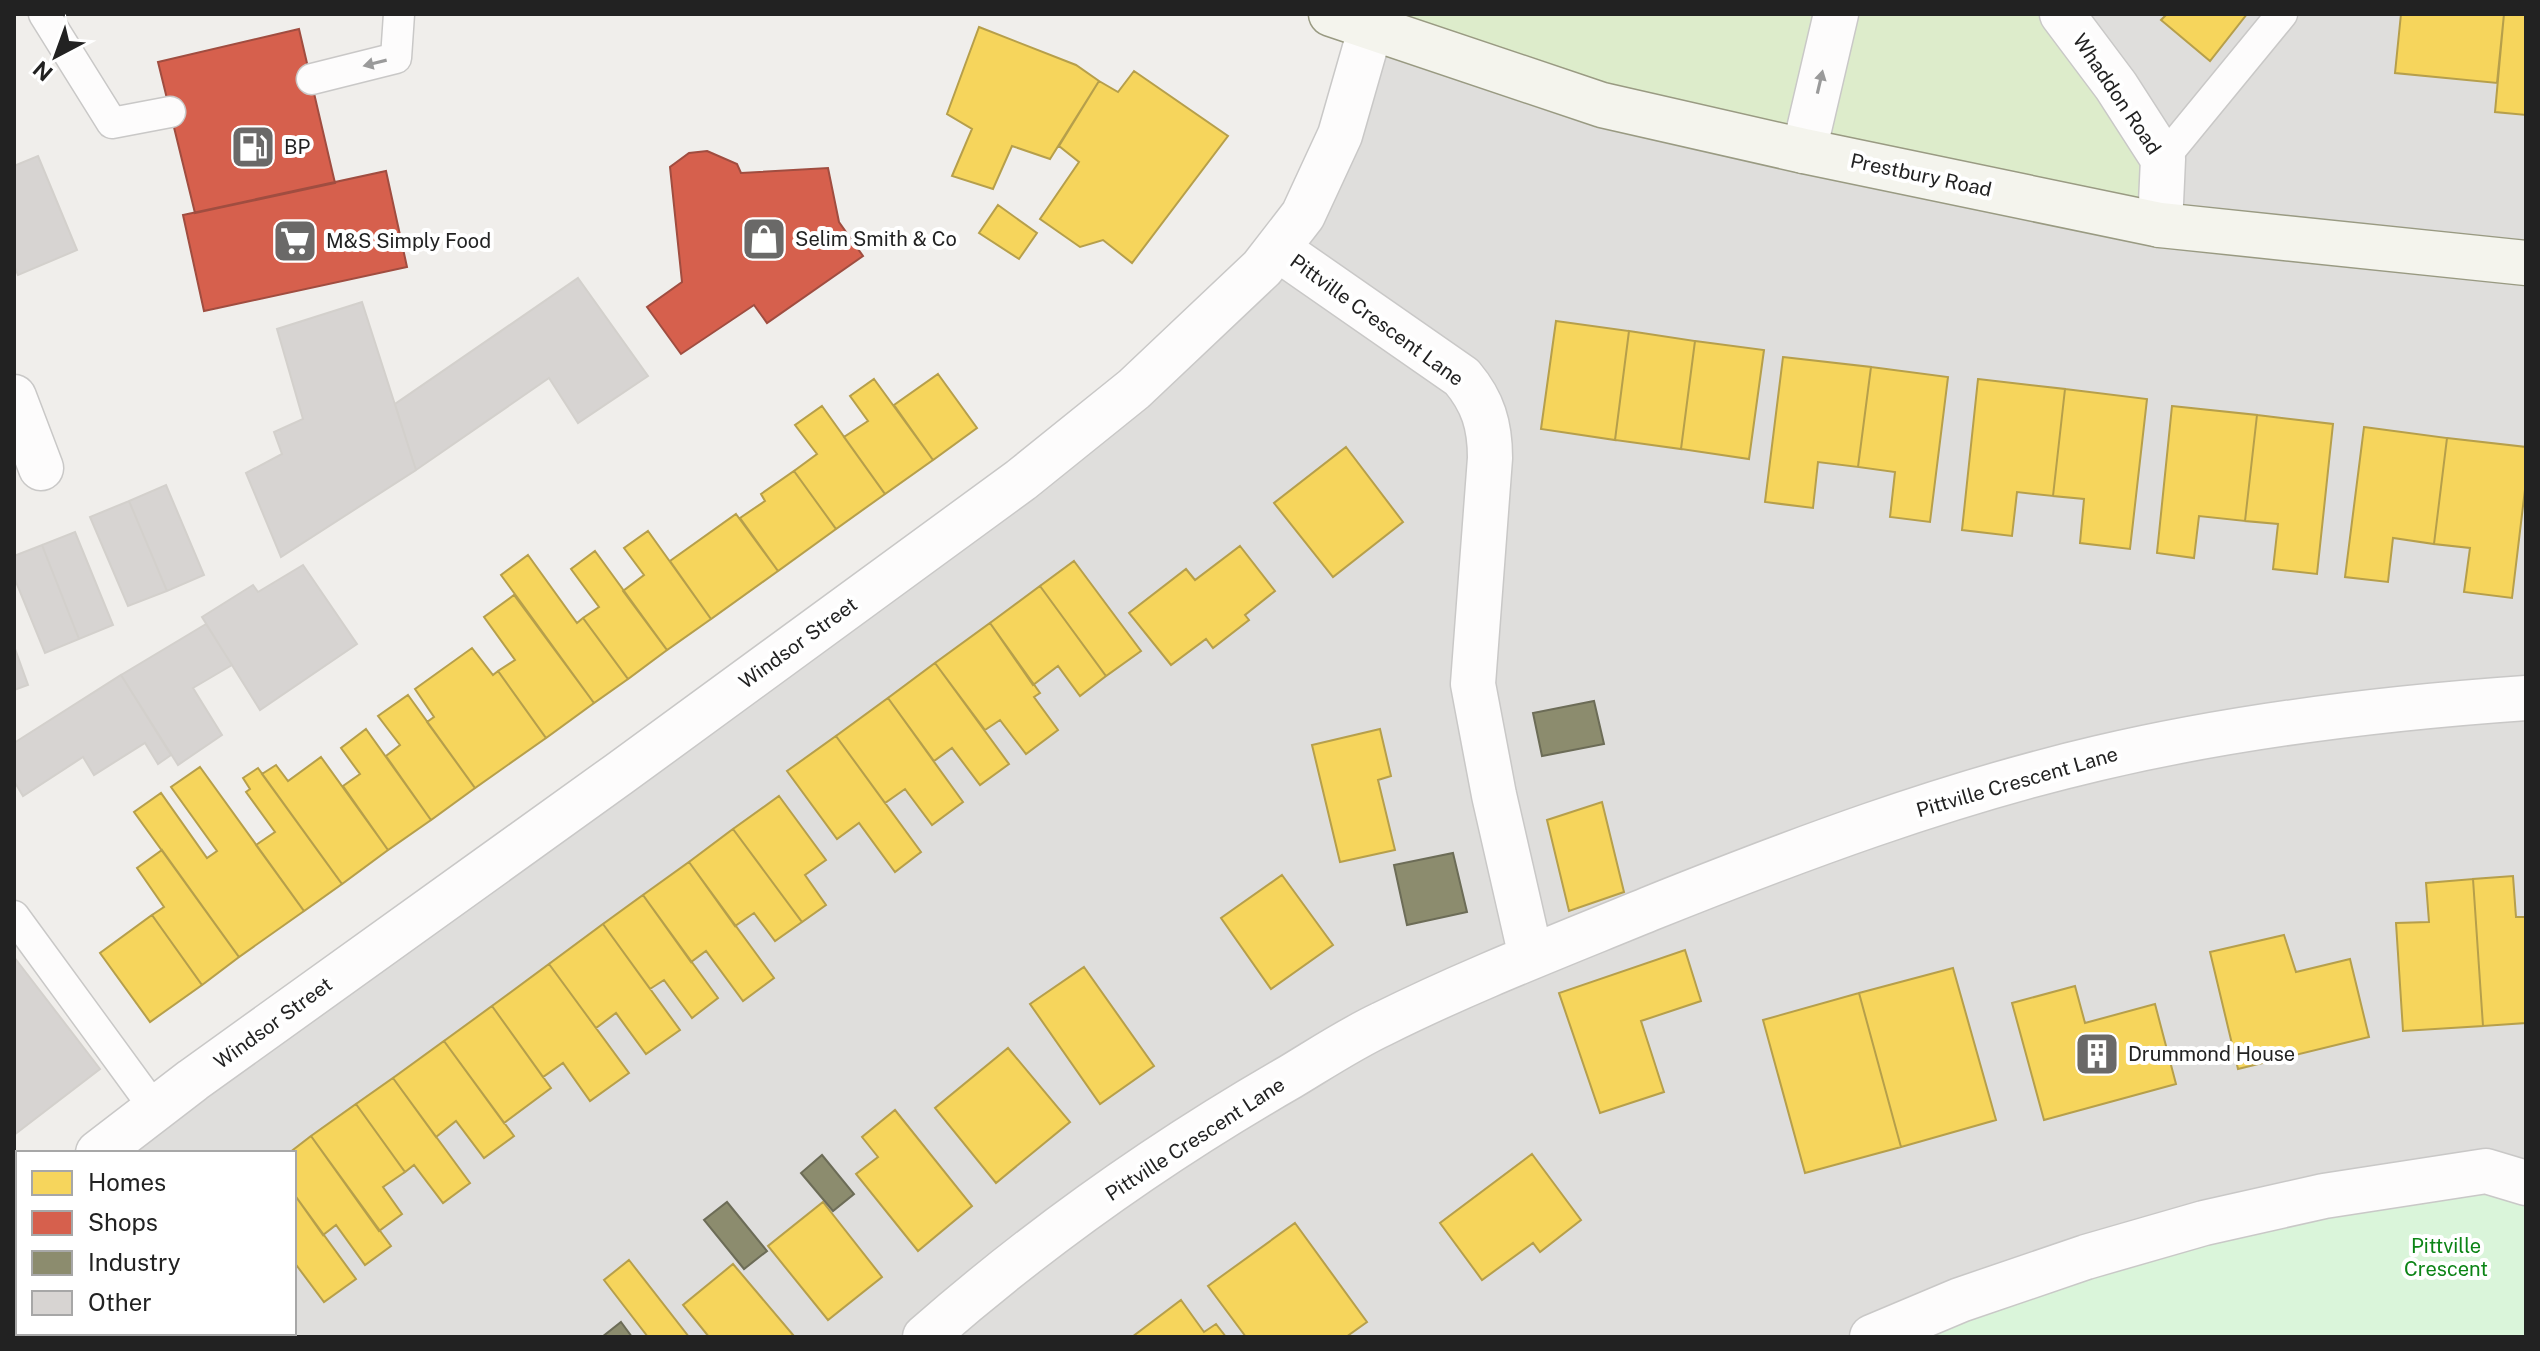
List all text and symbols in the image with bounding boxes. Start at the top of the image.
north arrow [16,16,96,96]
street label: Whaddon Road [2068,29,2166,159]
text: N [28,56,58,87]
one-way arrow [362,57,387,69]
one-way arrow [1815,70,1827,95]
fuel station icon: BP [229,123,277,171]
place label: BP [284,135,311,159]
street label: Prestbury Road [1848,148,1994,202]
shop icon: Selim Smith & Co [740,215,788,263]
supermarket icon: M&S Simply Food [271,217,319,265]
place label: Selim Smith & Co [795,227,957,251]
place label: M&S Simply Food [326,229,491,253]
street label: Pittville Crescent Lane [1286,249,1468,391]
street label: Windsor Street [734,592,862,694]
street label: Pittville Crescent Lane [1913,742,2121,822]
street label: Windsor Street [209,972,337,1074]
building icon: Drummond House [2073,1030,2121,1078]
place label: Drummond House [2128,1042,2295,1066]
street label: Pittville Crescent Lane [1101,1072,1289,1206]
legend [16,1151,296,1335]
text: Homes [88,1168,166,1196]
text: Shops [88,1208,158,1236]
park label: Pittville Crescent [2404,1234,2488,1281]
text: Industry [88,1248,181,1276]
text: Other [88,1288,152,1316]

